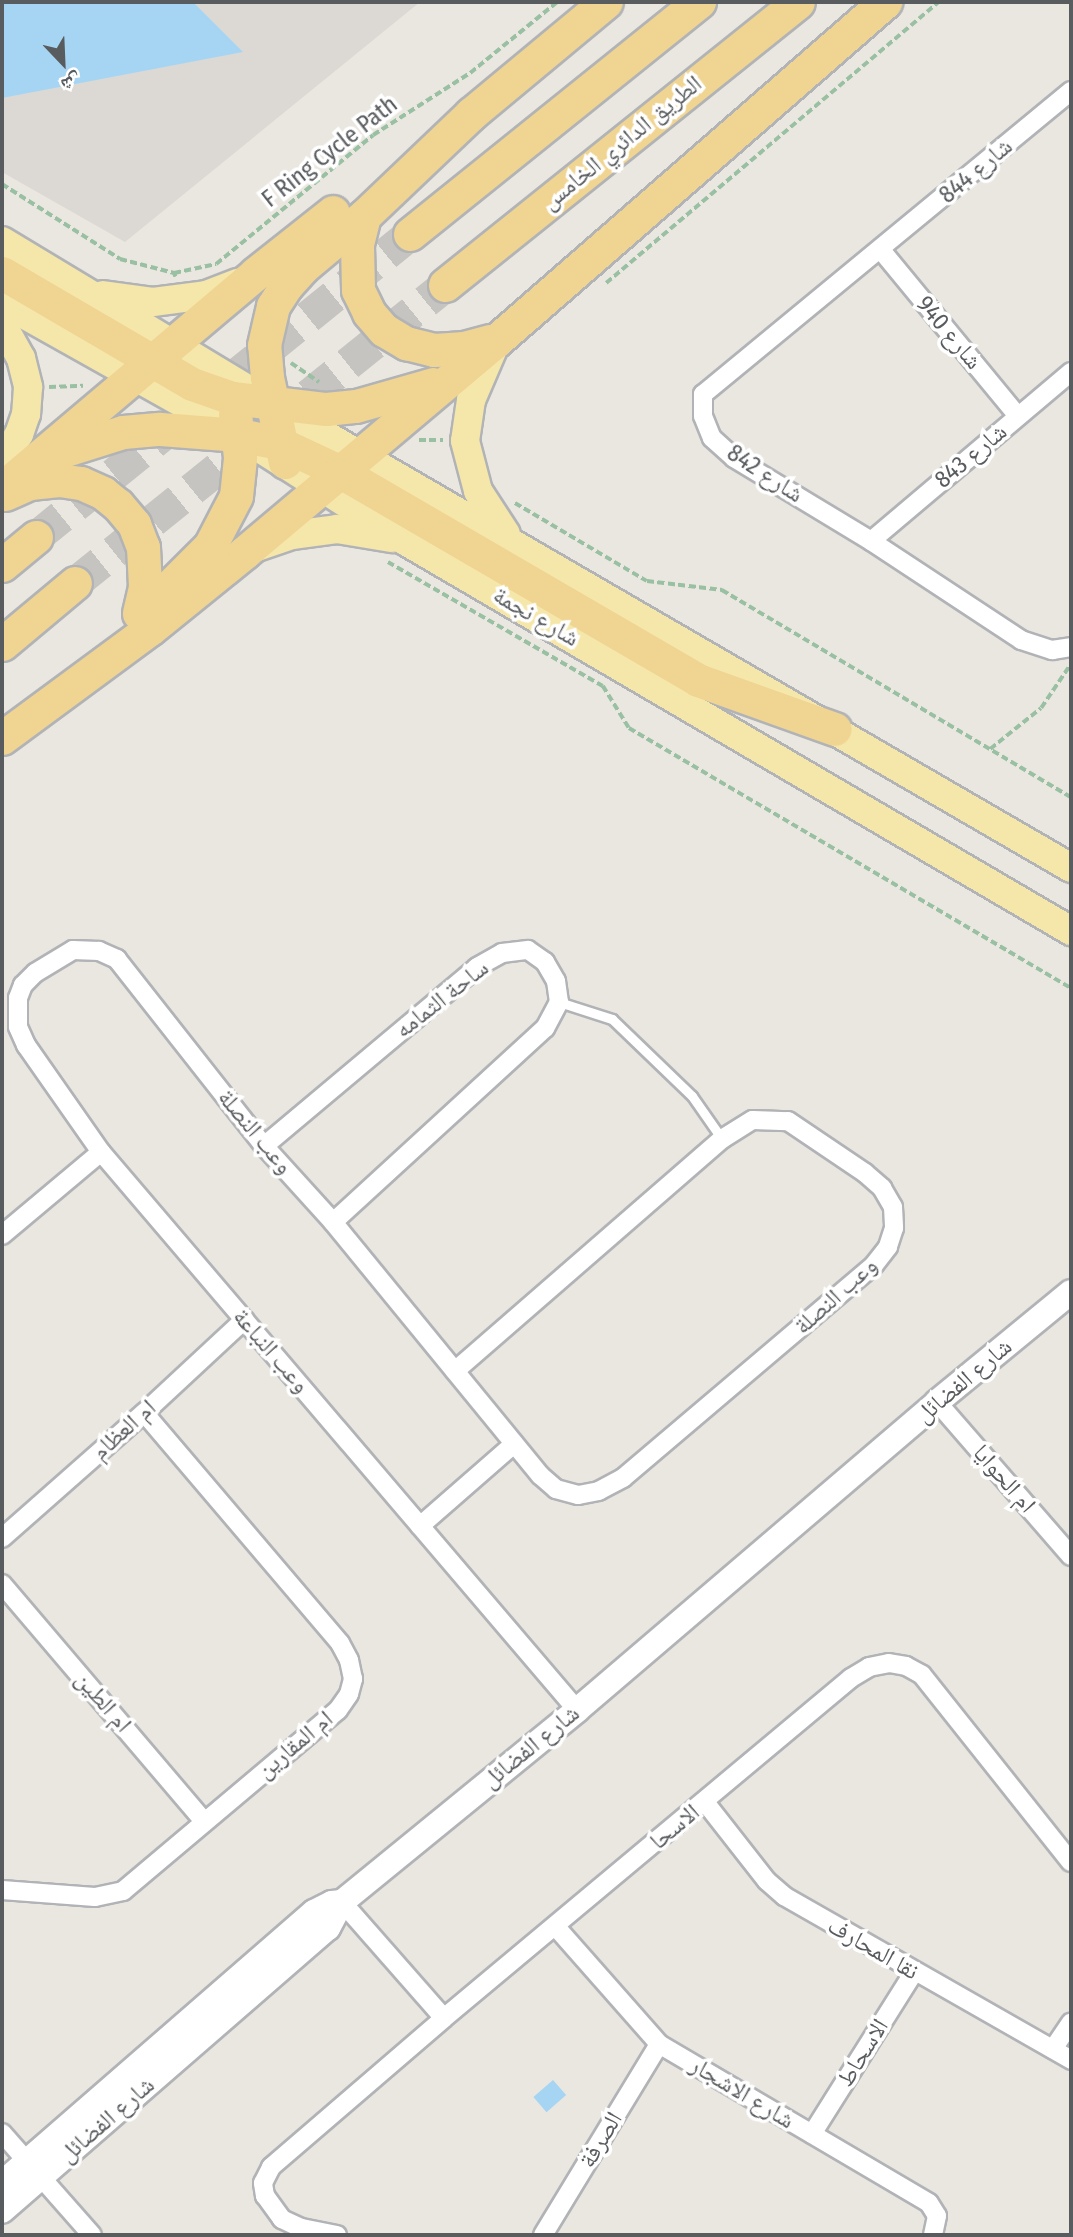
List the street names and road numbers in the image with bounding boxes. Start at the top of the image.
street label: الطريق الدائري الخامس [536,70,708,216]
street label: F Ring Cycle Path [257,90,403,214]
street label: شارع 844 [934,132,1018,210]
street label: شارع 940 [910,290,988,376]
street label: شارع 843 [929,418,1013,494]
street label: شارع 842 [721,439,809,509]
street label: شارع نجمة [488,581,584,653]
street label: ساحة الثمامه [389,954,495,1044]
street label: وعب النصلة [211,1084,299,1180]
street label: وعب النصلة [789,1251,883,1341]
street label: وعب النباعة [227,1303,315,1399]
street label: شارع الفضائل [910,1332,1018,1430]
street label: ام العظام [86,1394,162,1466]
street label: ام الحوايا [967,1439,1041,1519]
street label: ام الطين [69,1666,137,1738]
street label: شارع الفضائل [477,1699,585,1795]
street label: ام المقارين [251,1705,339,1785]
street label: الاسحا [644,1798,706,1856]
street label: نقا المحارف [823,1912,923,1986]
street label: الاسحاط [831,2014,895,2092]
street label: شارع الاشجار [685,2051,799,2135]
street label: شارع الفضائل [53,2071,161,2169]
street label: الصرفة [573,2107,629,2173]

